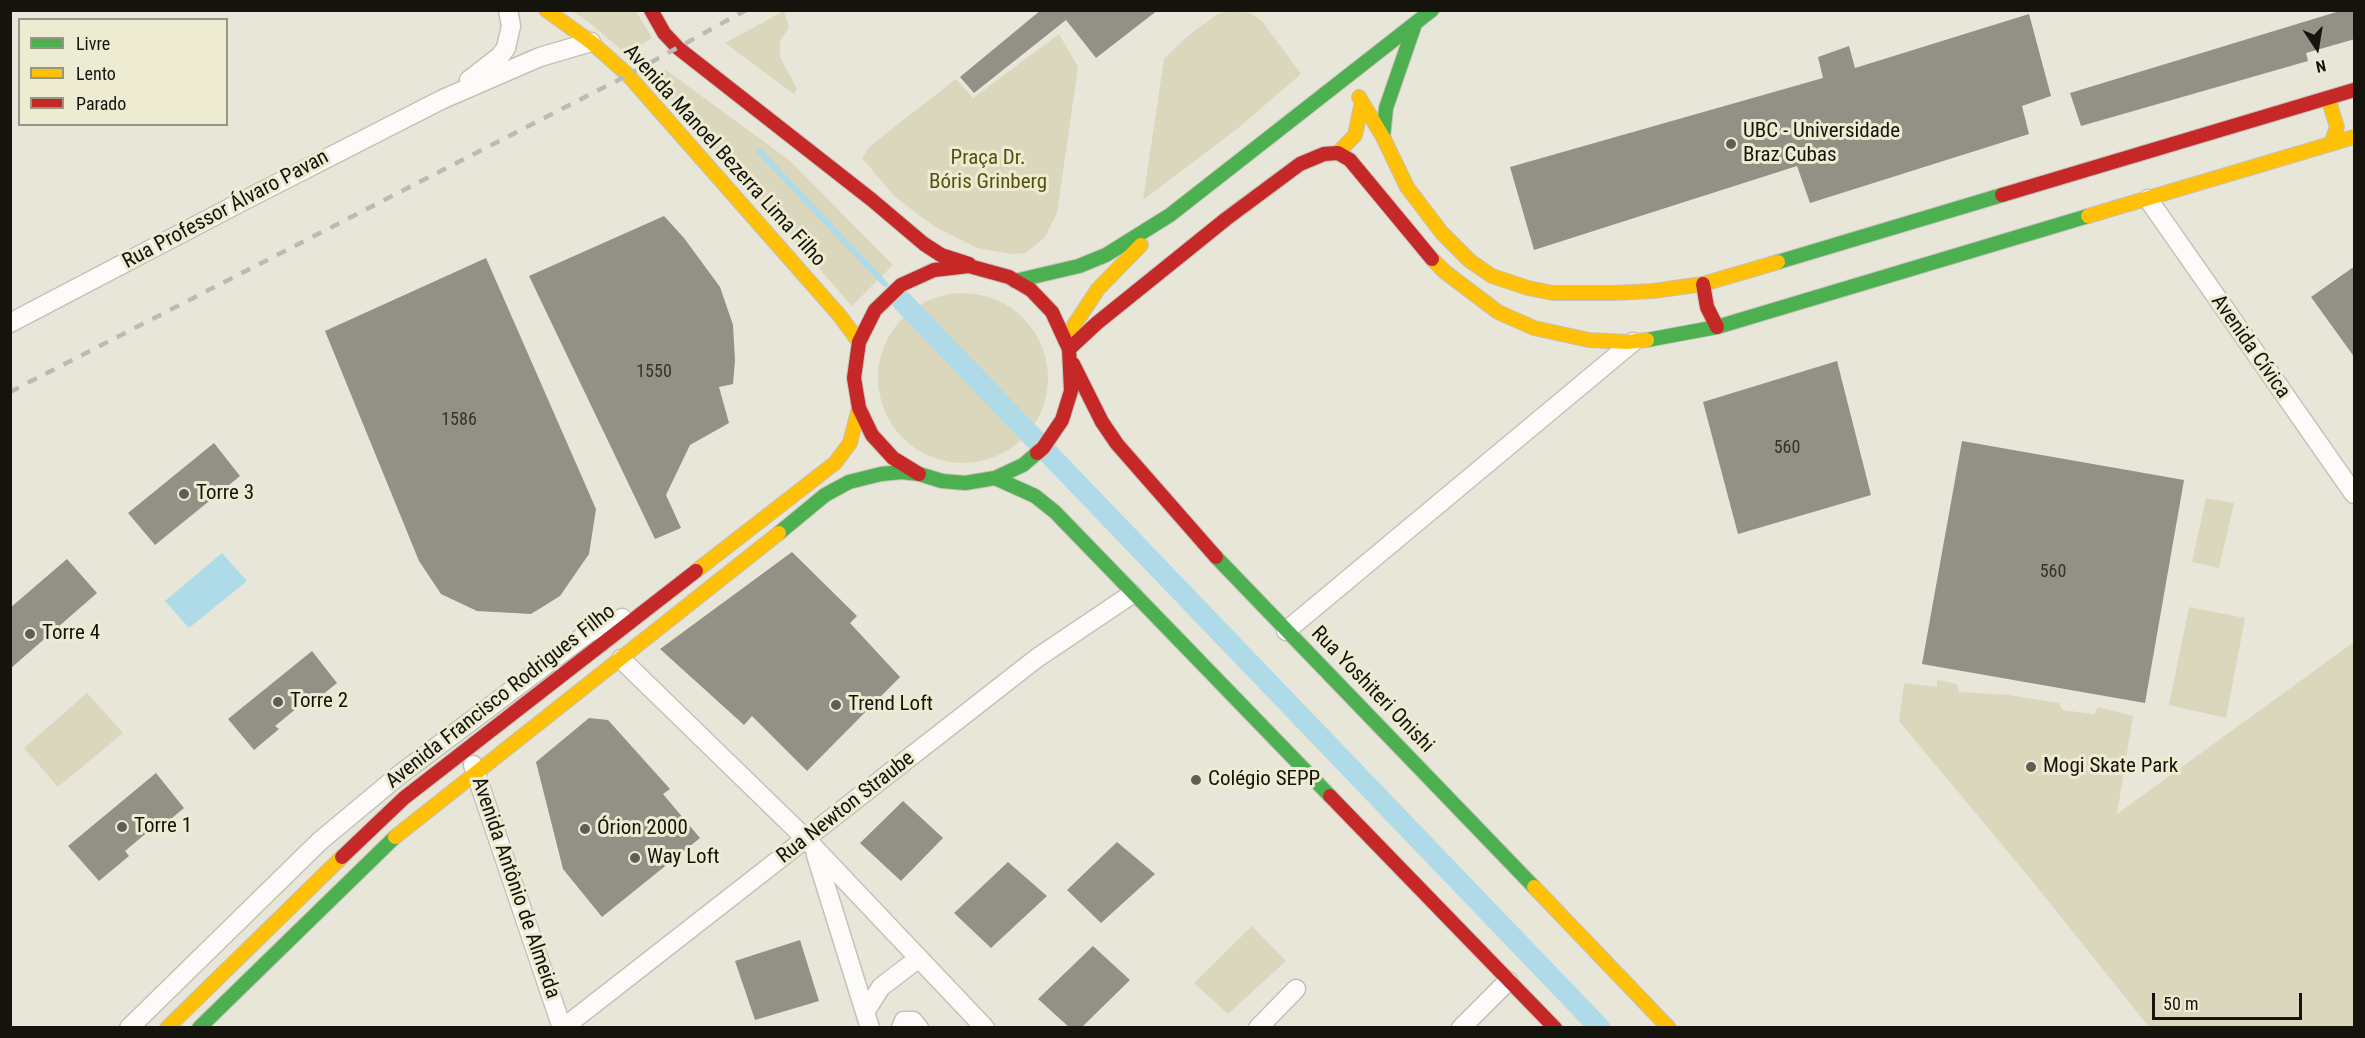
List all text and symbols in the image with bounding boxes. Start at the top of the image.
legend [18,18,228,126]
north arrow [2287,18,2347,78]
text: Livre [76,33,110,54]
street label: Avenida Manoel Bezerra Lima Filho [618,40,830,272]
text: N [2314,56,2328,76]
text: Lento [76,63,116,84]
text: Parado [76,93,126,114]
place label: UBC - Universidade Braz Cubas [1743,119,1900,169]
marker: UBC - Universidade Braz Cubas [1724,137,1738,151]
street label: Rua Professor Álvaro Pavan [119,145,333,275]
park label: Praça Dr. Bóris Grinberg [929,146,1047,196]
street label: Avenida Cívica [2205,290,2295,404]
house number: 1550 [636,361,672,383]
house number: 1586 [441,409,477,431]
house number: 560 [1774,437,1800,459]
place label: Torre 3 [196,481,254,507]
marker: Torre 3 [177,487,191,501]
house number: 560 [2040,561,2066,583]
street label: Avenida Francisco Rodrigues Filho [381,600,621,794]
place label: Torre 4 [42,621,100,647]
street label: Rua Yoshiteri Onishi [1305,622,1439,758]
marker: Torre 4 [23,627,37,641]
place label: Torre 2 [290,689,348,715]
place label: Trend Loft [848,692,933,718]
marker: Torre 2 [271,695,285,709]
marker: Trend Loft [829,698,843,712]
street label: Rua Newton Straube [772,746,920,870]
place label: Mogi Skate Park [2043,754,2178,780]
marker: Mogi Skate Park [2024,760,2038,774]
place label: Colégio SEPP [1208,767,1320,793]
marker: Colégio SEPP [1189,773,1203,787]
street label: Avenida Antônio de Almeida [465,774,565,1002]
place label: Torre 1 [134,814,192,840]
place label: Órion 2000 [597,816,688,842]
marker: Torre 1 [115,820,129,834]
marker: Órion 2000 [578,822,592,836]
place label: Way Loft [647,845,720,871]
marker: Way Loft [628,851,642,865]
scale bar [2155,981,2305,1019]
text: 50 m [2163,993,2198,1014]

